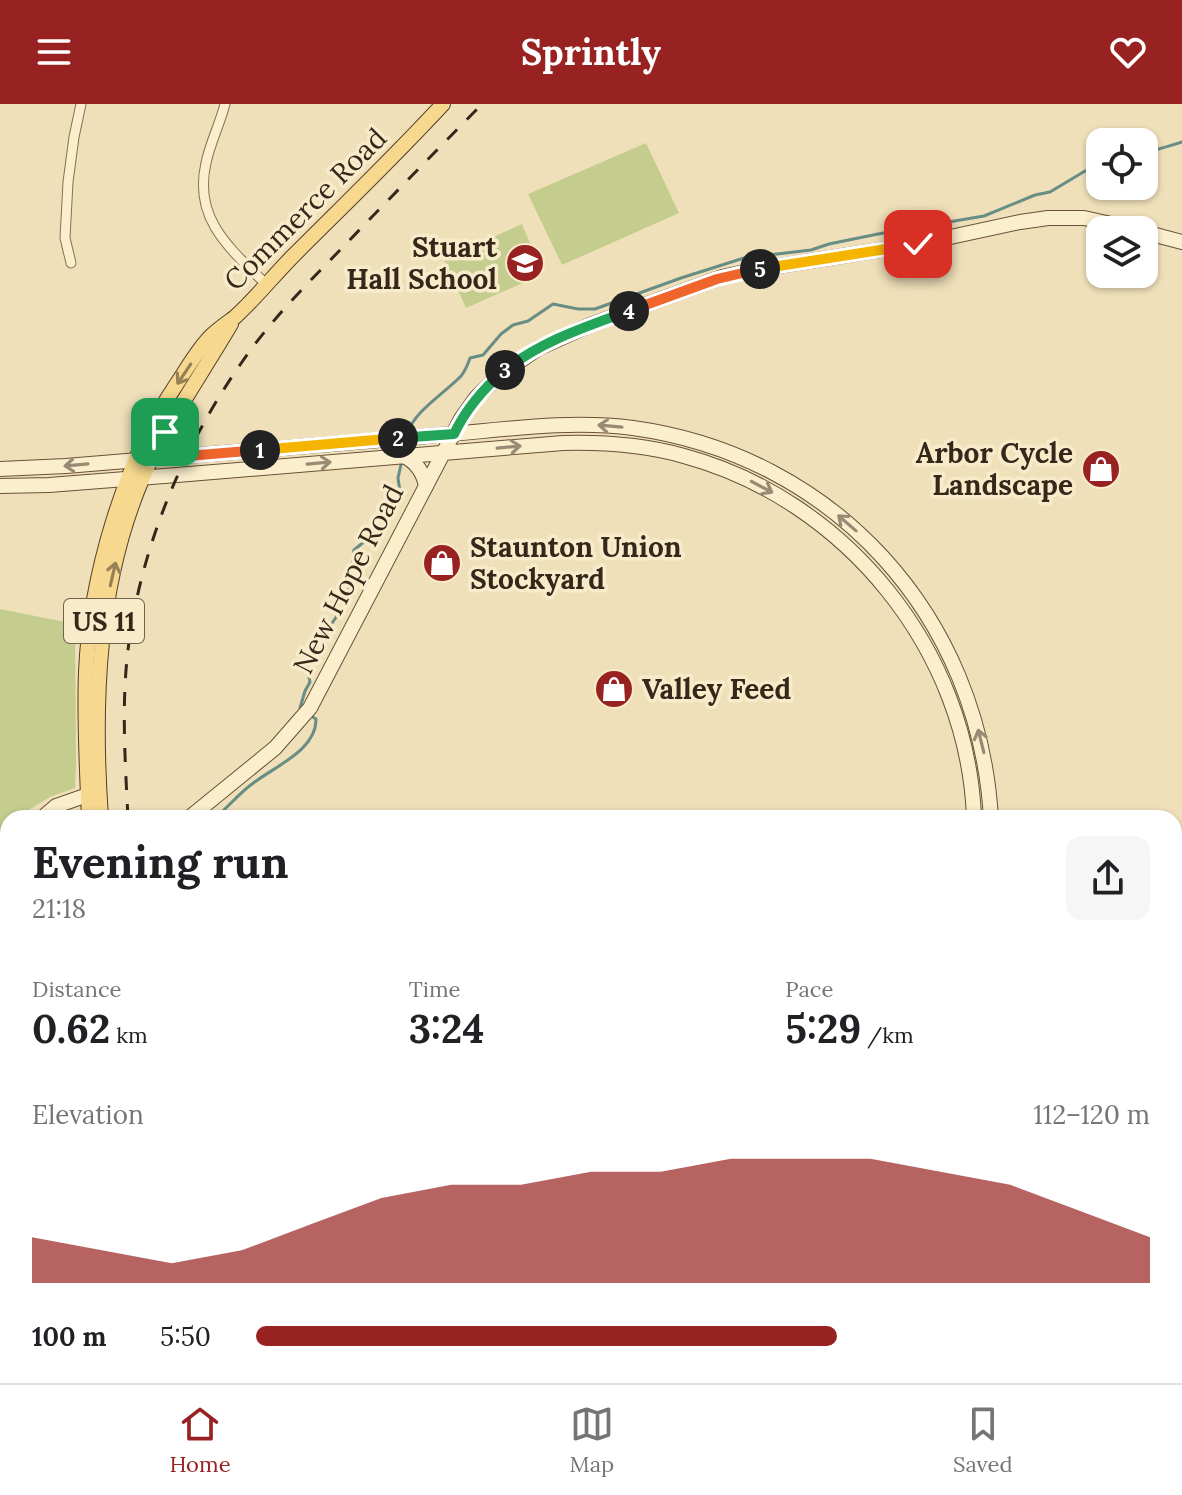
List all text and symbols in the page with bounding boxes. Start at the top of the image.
text: Sprintly [521,29,661,75]
icon: menu [32,30,76,74]
icon: heart [1106,30,1150,74]
street label: Commerce Road [216,120,394,298]
map controls [1086,128,1158,288]
button: locate [1086,128,1158,200]
pin [884,210,952,278]
button: layers [1086,216,1158,288]
icon: check [896,222,940,266]
place label: Stuart Hall School [346,229,497,297]
school or university icon: Stuart Hall School [504,242,546,284]
pin: 5 [740,249,780,289]
text: 5 [754,255,766,283]
pin: 4 [609,291,649,331]
text: 4 [623,297,635,325]
pin: 3 [485,350,525,390]
text: 3 [499,356,511,384]
one-way arrow [176,362,192,384]
pin [131,398,199,466]
icon: arrive [143,410,187,454]
pin: 2 [378,418,418,458]
one-way arrow [597,418,624,433]
text: 2 [392,424,404,452]
pin: 1 [240,430,280,470]
place label: Arbor Cycle Landscape [916,435,1073,503]
text: 1 [256,436,264,464]
one-way arrow [495,439,522,454]
shop icon: Arbor Cycle Landscape [1080,448,1122,490]
one-way arrow [305,455,332,470]
one-way arrow [63,458,90,473]
street label: New Hope Road [285,478,411,680]
one-way arrow [749,479,773,495]
one-way arrow [837,514,857,532]
place label: Staunton Union Stockyard [470,529,682,597]
shop icon: Staunton Union Stockyard [421,542,463,584]
one-way arrow [106,562,121,587]
road number: US 11 [64,599,144,643]
shop icon: Valley Feed [593,668,635,710]
place label: Valley Feed [642,671,791,707]
one-way arrow [972,728,987,754]
text: Evening run [32,834,289,890]
button: share [1066,836,1150,920]
text: 21:18 [32,892,86,925]
text: Distance [32,975,122,1003]
text: Time [409,975,461,1003]
text: Pace [785,975,833,1003]
text: 0.62 [32,1003,110,1054]
text: 3:24 [409,1003,484,1054]
text: 5:29 [785,1003,861,1054]
text: km [110,1021,148,1049]
text: /km [861,1021,914,1049]
text: Elevation [32,1098,144,1131]
text: 112–120 m [1033,1098,1150,1131]
text: 100 m [32,1320,106,1353]
text: 5:50 [160,1320,211,1353]
tab: Home [169,1402,231,1478]
tab: Map [569,1402,614,1478]
tab: Saved [953,1402,1013,1478]

